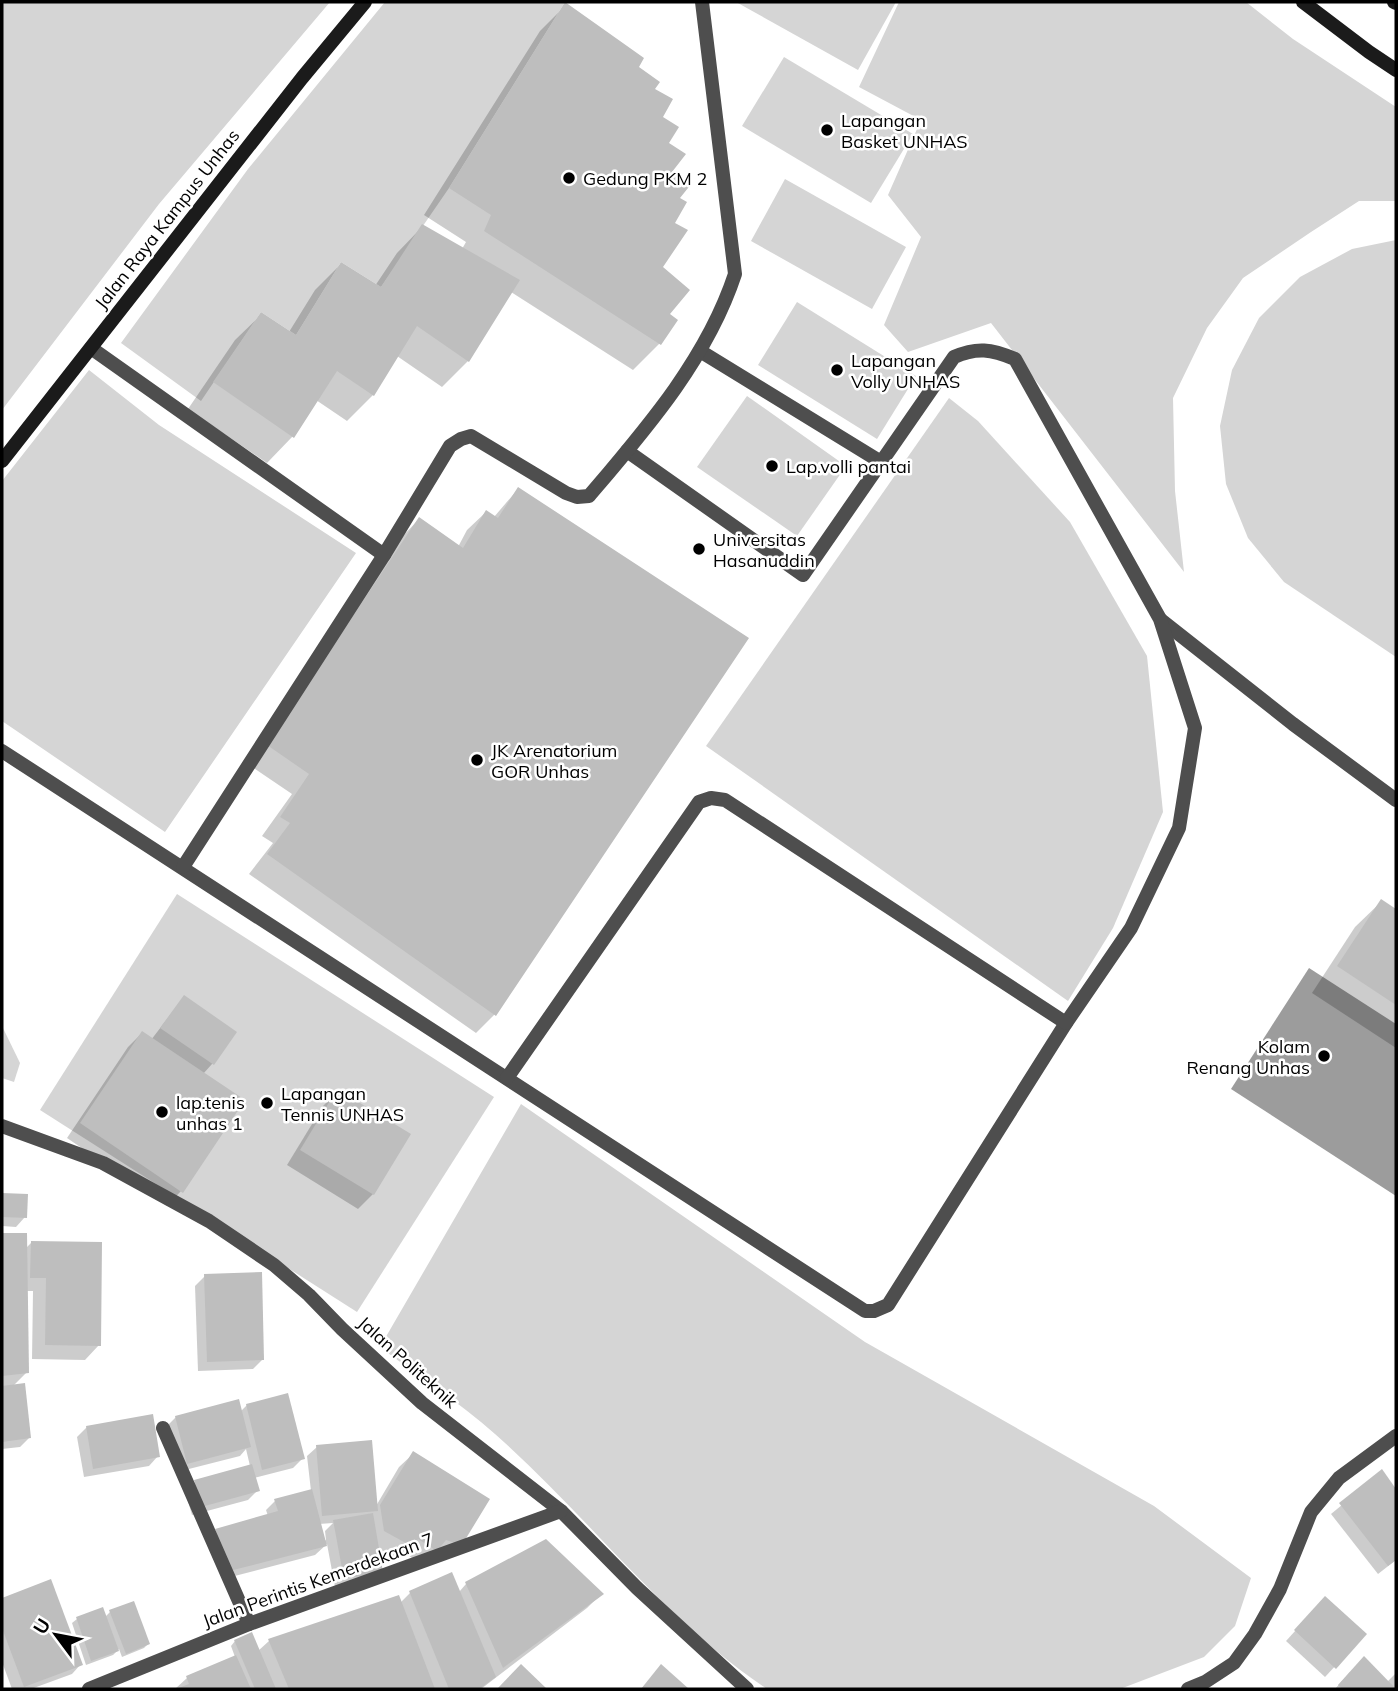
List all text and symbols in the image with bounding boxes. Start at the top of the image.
place label: Lapangan Basket UNHAS [841,109,968,153]
marker: Lapangan Basket UNHAS [819,122,835,138]
street label: Jalan Raya Kampus Unhas [90,124,244,313]
place label: Gedung PKM 2 [583,167,707,190]
marker: Gedung PKM 2 [561,170,577,186]
place label: Lapangan Volly UNHAS [851,349,960,393]
marker: Lapangan Volly UNHAS [829,362,845,378]
place label: Lap.volli pantai [786,455,911,478]
marker: Lap.volli pantai [764,458,780,474]
place label: Universitas Hasanuddin [713,528,815,572]
marker: Universitas Hasanuddin [691,541,707,557]
place label: JK Arenatorium GOR Unhas [491,739,617,783]
marker: JK Arenatorium GOR Unhas [469,752,485,768]
place label: Kolam Renang Unhas [1187,1035,1310,1079]
marker: Kolam Renang Unhas [1316,1048,1332,1064]
place label: Lapangan Tennis UNHAS [281,1082,404,1126]
place label: lap.tenis unhas 1 [176,1091,245,1135]
marker: Lapangan Tennis UNHAS [259,1095,275,1111]
marker: lap.tenis unhas 1 [154,1104,170,1120]
street label: Jalan Politeknik [353,1311,463,1413]
street label: Jalan Perintis Kemerdekaan 7 [199,1527,437,1633]
north arrow [21,1600,91,1670]
text: U [28,1614,55,1638]

